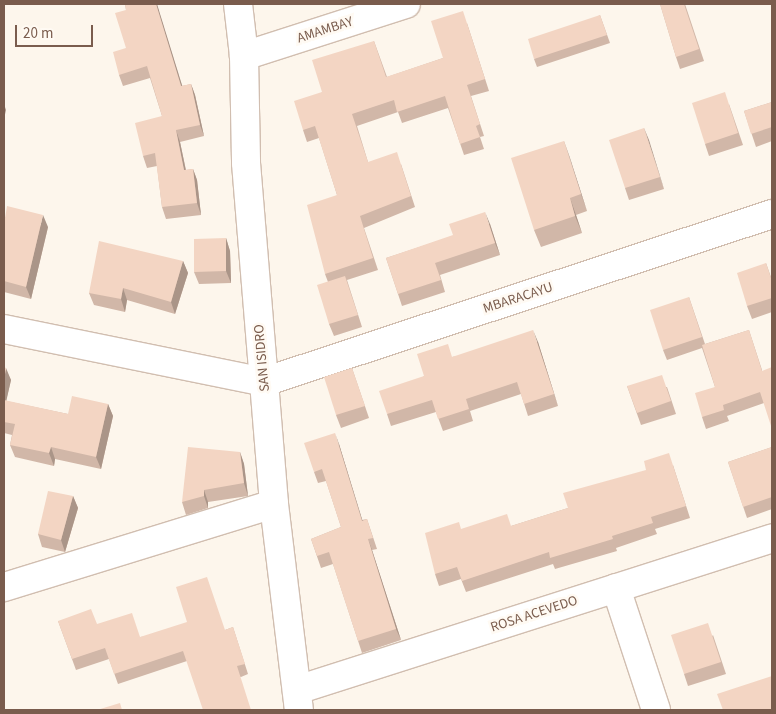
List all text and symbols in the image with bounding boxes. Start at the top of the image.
street label: AMAMBAY [295,13,355,47]
scale bar [18,15,95,47]
text: 20 m [23,23,53,44]
street label: MBARACAYU [481,279,555,317]
street label: SAN ISIDRO [251,324,273,392]
street label: ROSA ACEVEDO [488,592,580,636]

